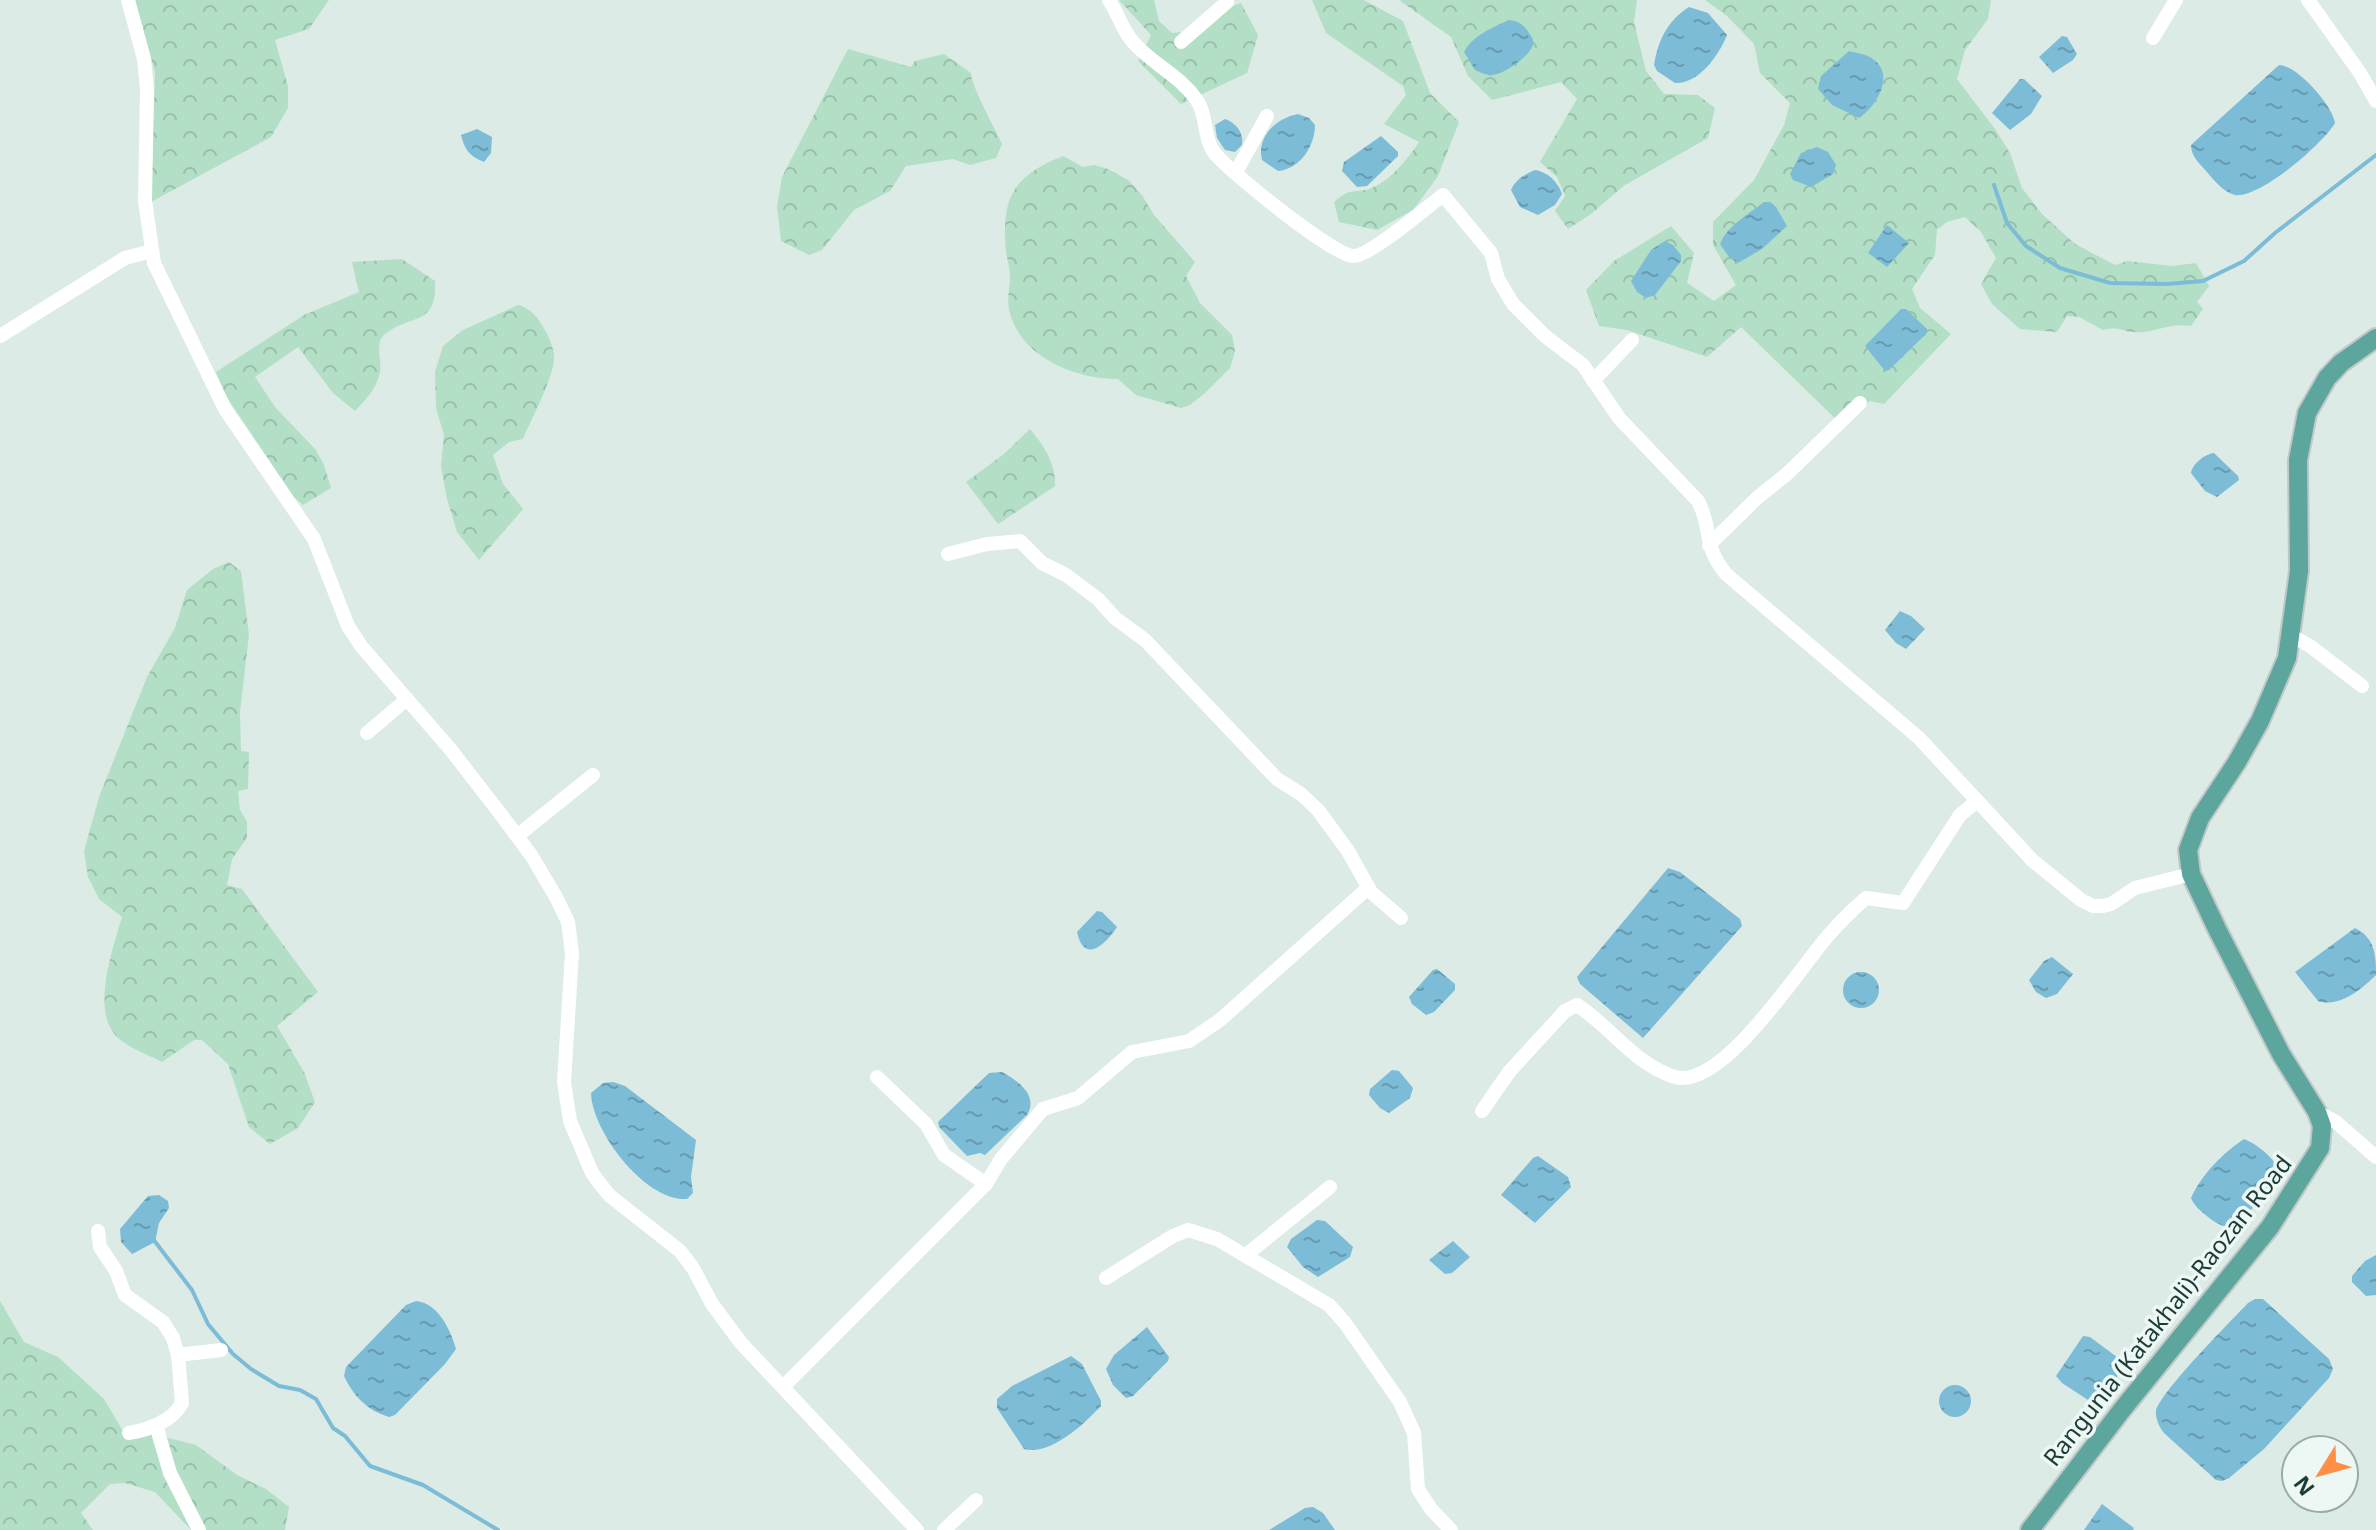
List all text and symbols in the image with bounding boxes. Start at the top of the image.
street label: Rangunia (Katakhali)-Raozan Road [2035,1148,2299,1472]
north arrow [2280,1434,2360,1514]
text: N [2286,1470,2321,1503]

